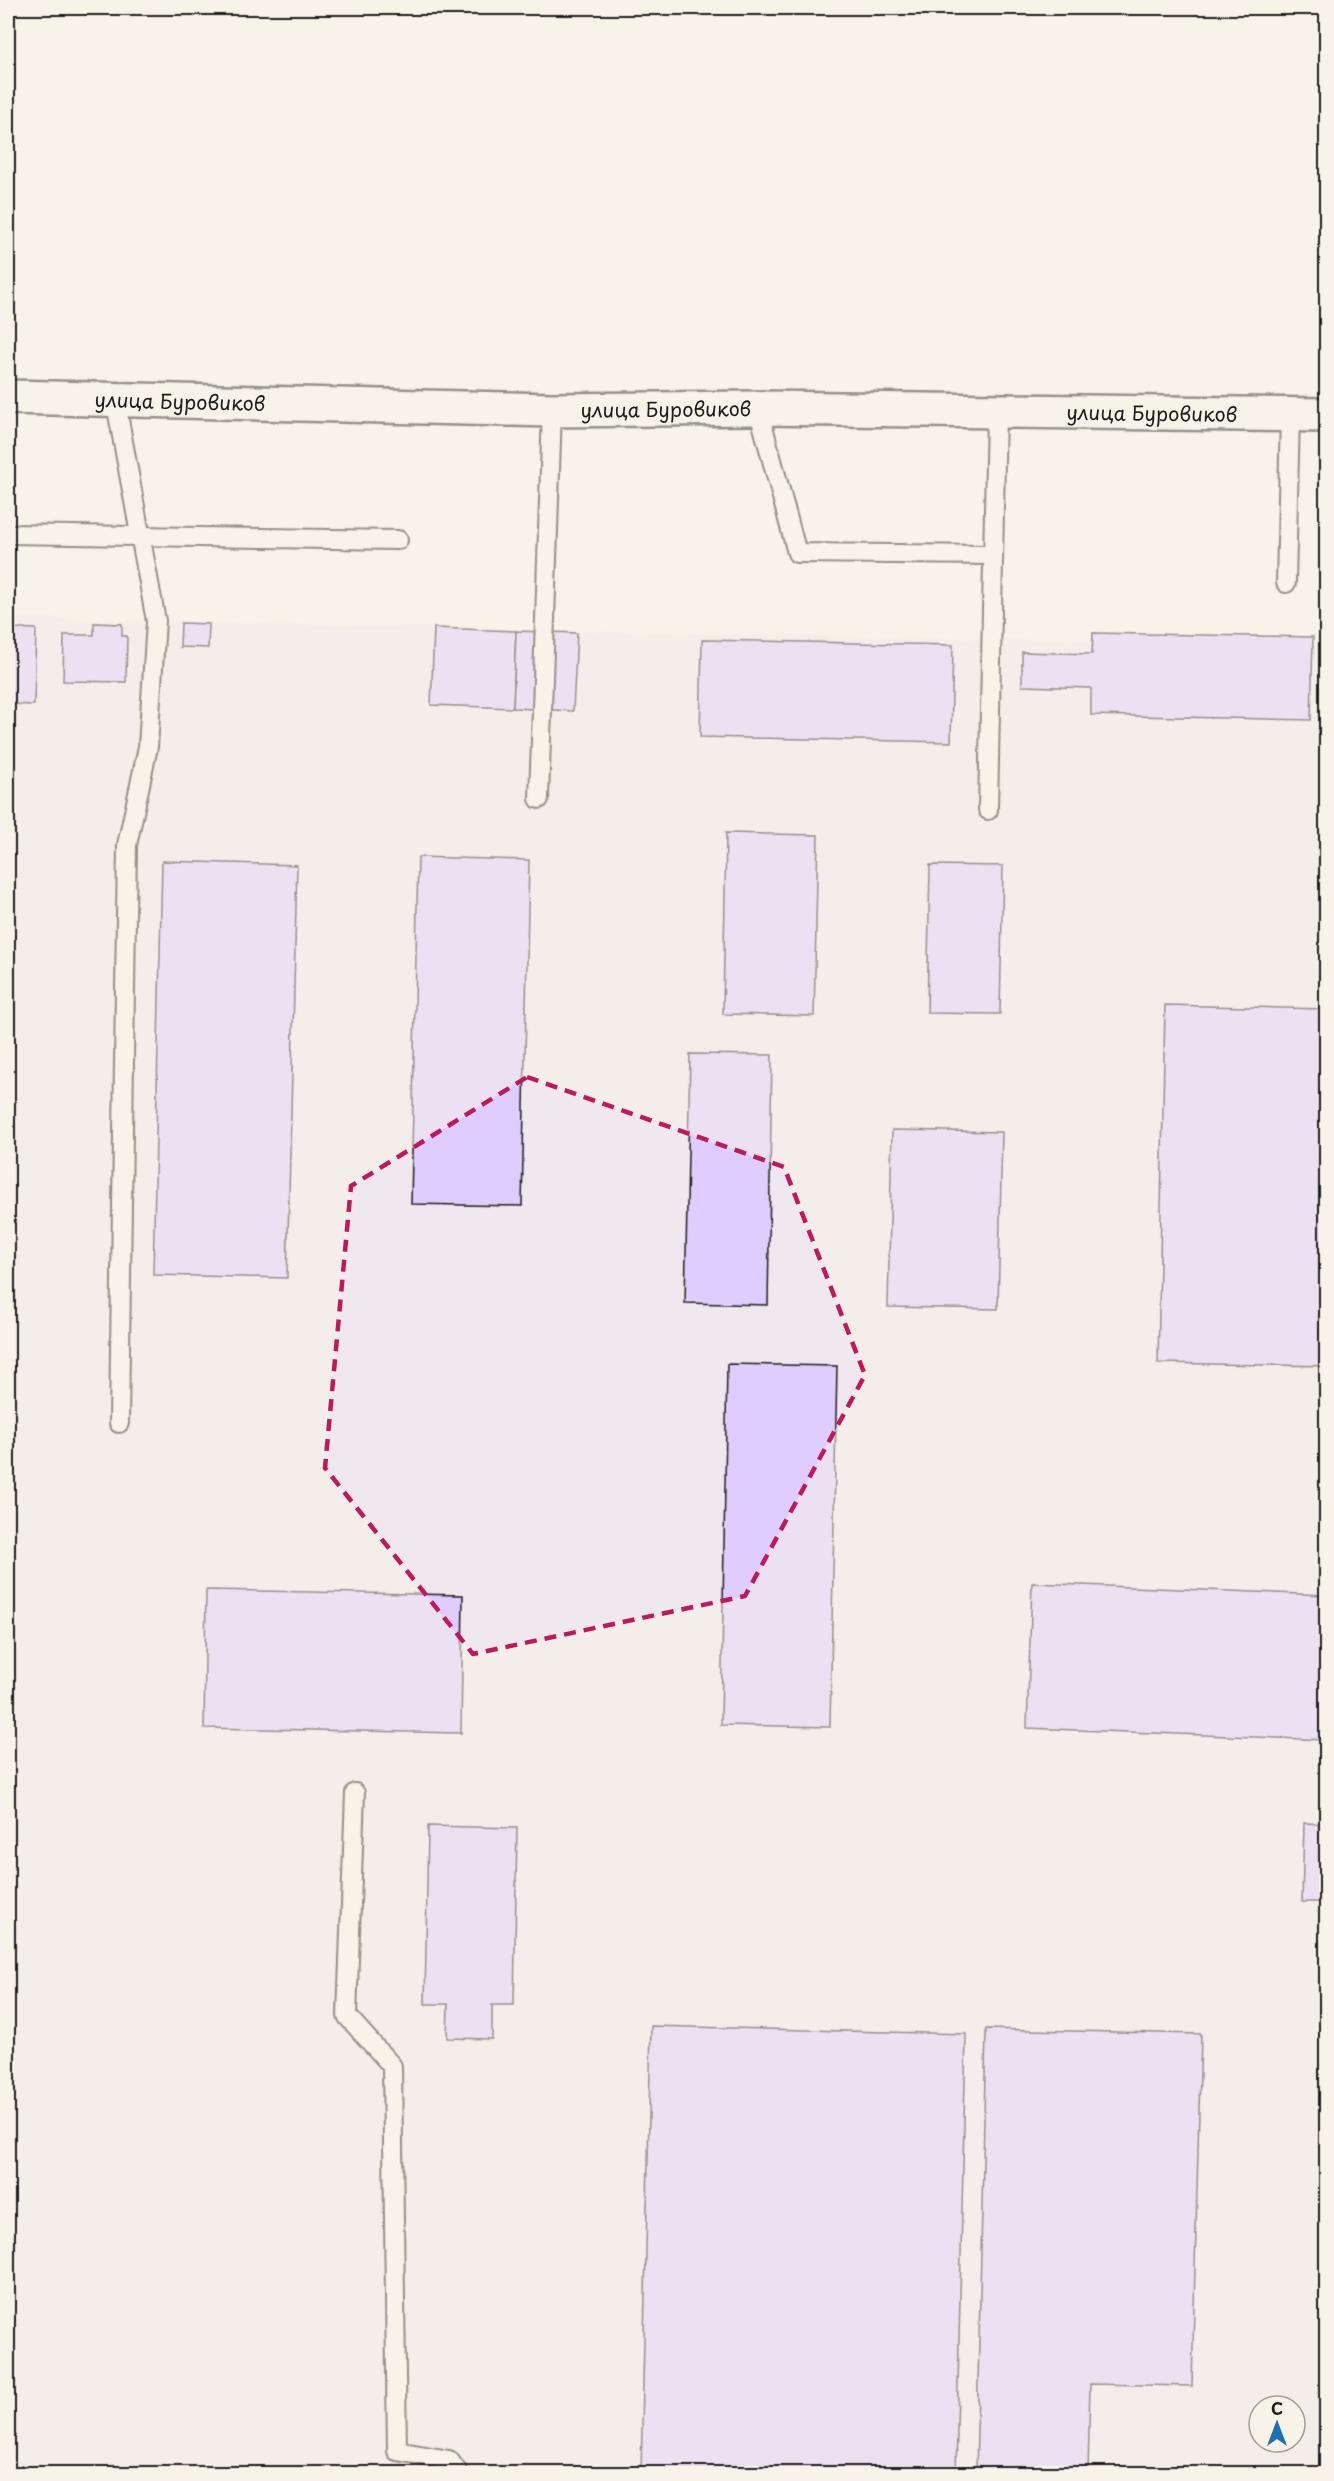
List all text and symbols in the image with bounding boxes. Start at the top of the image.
street label: улица Буровиков [94,384,266,418]
street label: улица Буровиков [580,393,751,425]
street label: улица Буровиков [1066,397,1237,429]
north arrow [1247,2394,1307,2454]
text: С [1271,2396,1283,2420]

